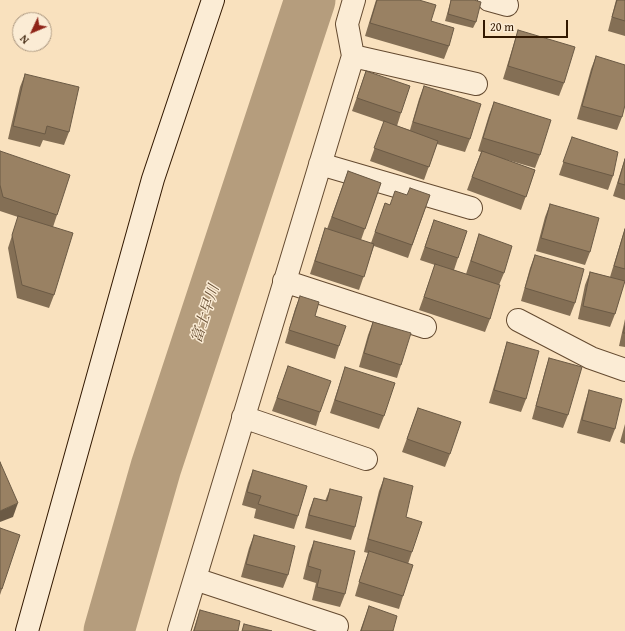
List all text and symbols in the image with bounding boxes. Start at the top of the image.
north arrow [12,12,52,52]
scale bar [485,12,570,38]
text: 20 m [490,18,514,35]
text: N [16,31,32,48]
water label: 富士早川 [188,283,224,345]

